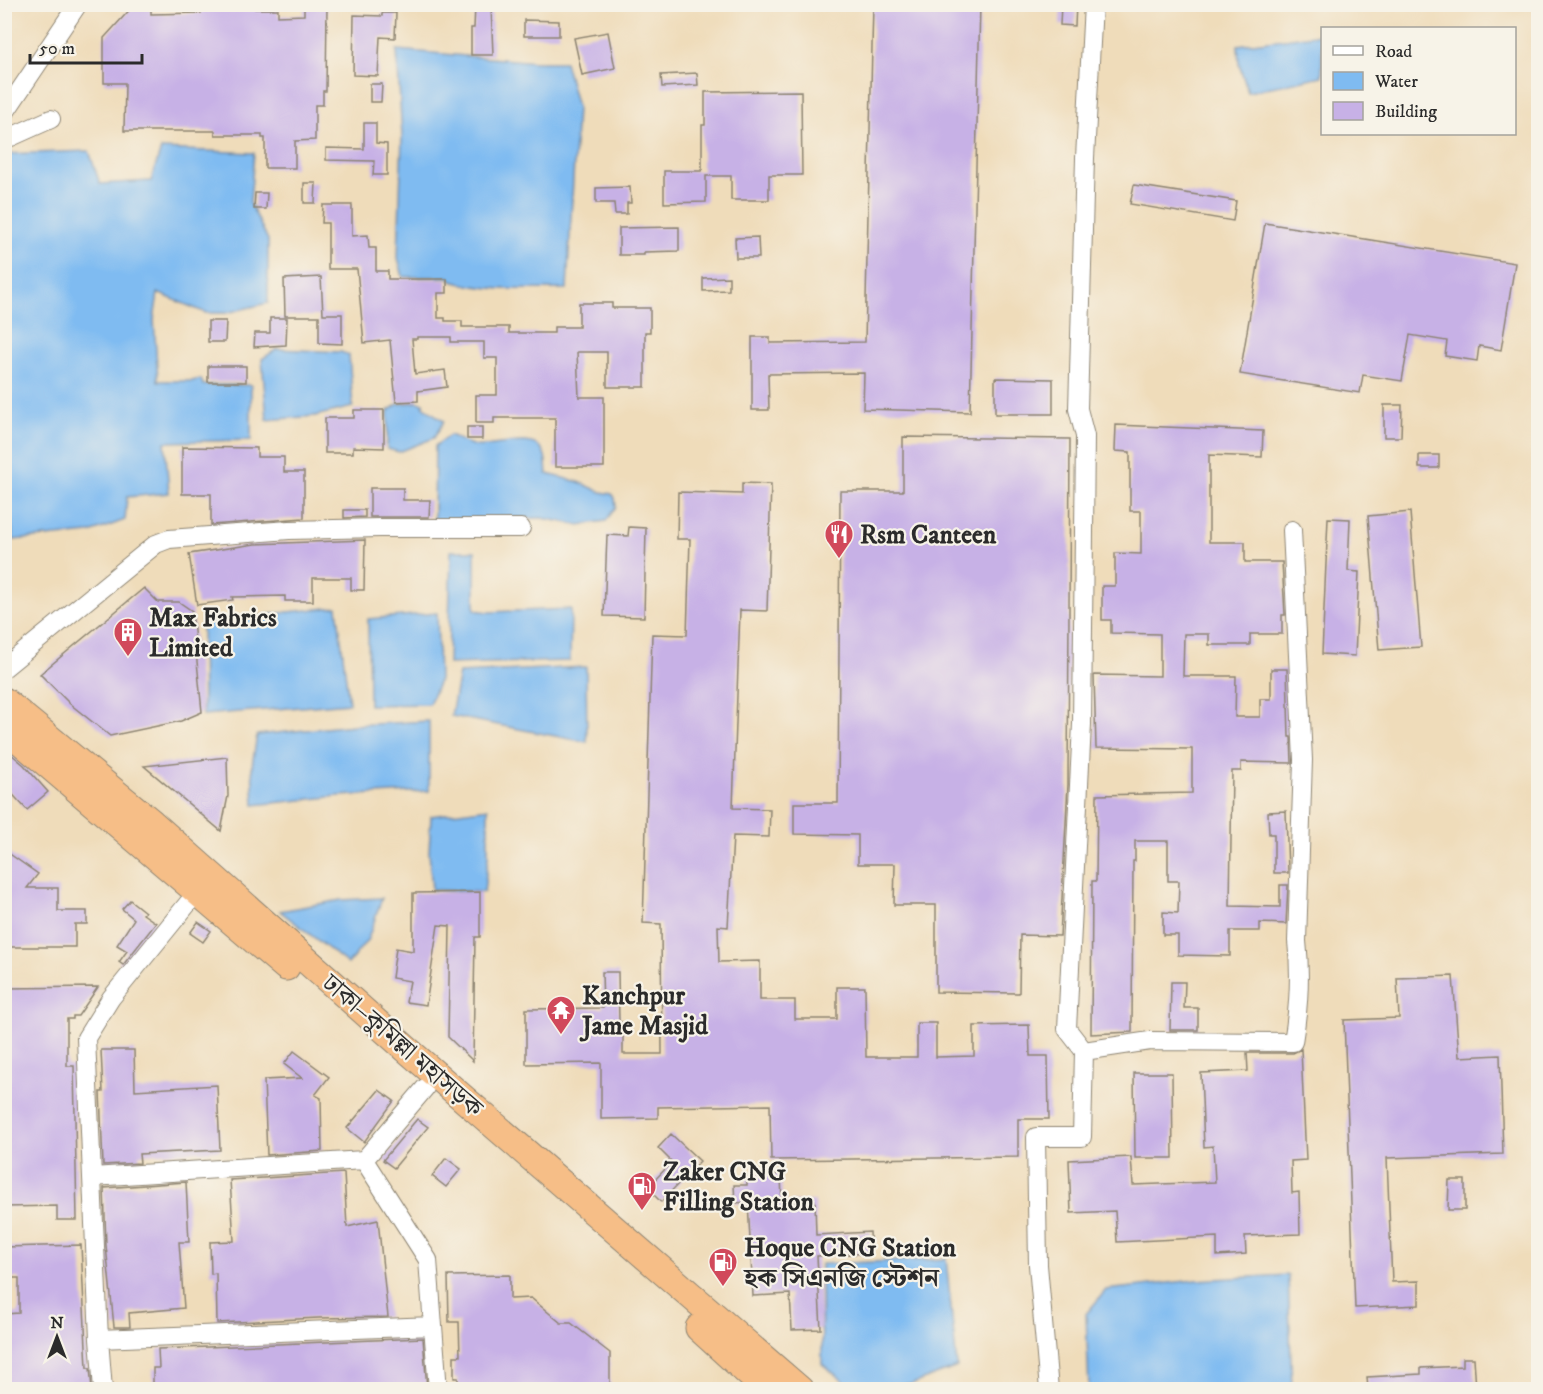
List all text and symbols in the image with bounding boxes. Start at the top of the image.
scale bar [30,27,142,65]
legend [1321,27,1516,135]
text: 50 m [39,38,75,60]
text: Road [1375,41,1412,63]
text: Water [1374,71,1418,93]
text: Building [1375,101,1437,123]
restaurant icon: Rsm Canteen [823,518,855,560]
place label: Rsm Canteen [860,519,997,552]
place label: Max Fabrics Limited [149,602,277,665]
building icon: Max Fabrics Limited [112,616,144,658]
street label: ঢাকা–কুমিল্লা মহাসড়ক [314,967,491,1126]
place label: Kanchpur Jame Masjid [579,980,709,1043]
temple icon: Kanchpur Jame Masjid [545,994,577,1036]
place label: Zaker CNG Filling Station [663,1156,814,1219]
fuel station icon: Zaker CNG Filling Station [626,1170,658,1212]
place label: Hoque CNG Station হক সিএনজি স্টেশন [743,1232,957,1295]
fuel station icon: Hoque CNG Station হক সিএনজি স্টেশন [707,1246,739,1288]
north arrow [27,1307,87,1367]
text: N [50,1313,64,1333]

